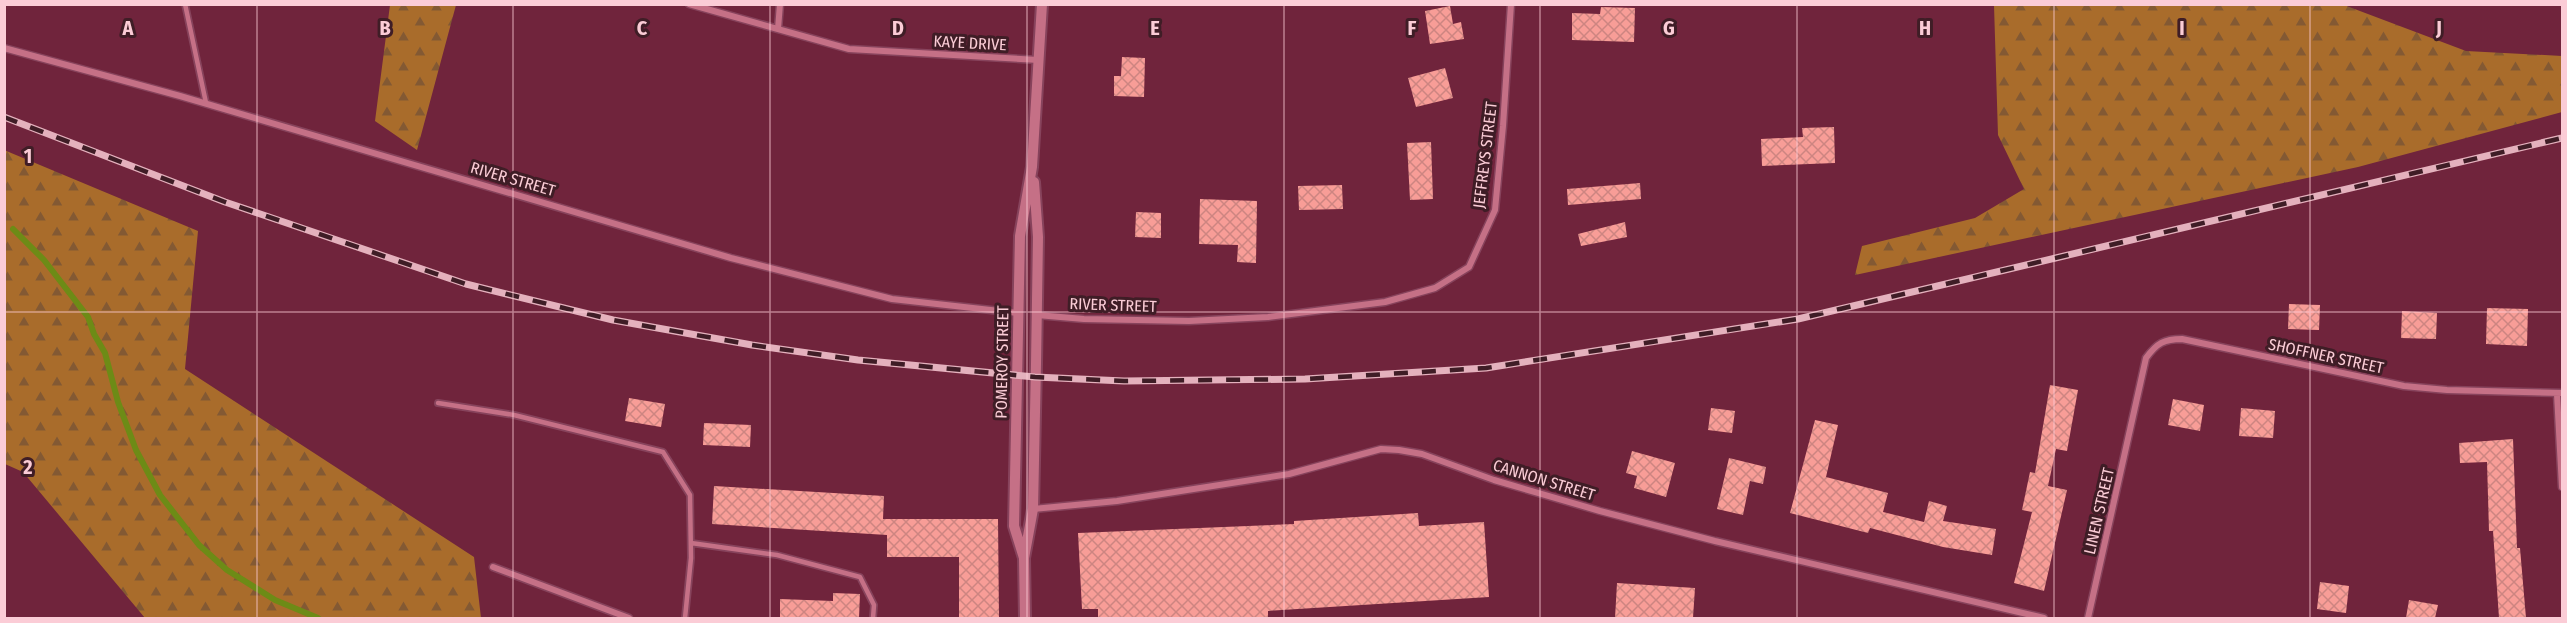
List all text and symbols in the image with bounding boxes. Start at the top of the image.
text: A [122,16,135,40]
text: B [379,16,391,40]
text: C [637,16,648,40]
text: D [892,16,904,40]
text: E [1150,16,1160,40]
text: F [1408,16,1417,40]
text: G [1663,16,1675,40]
text: H [1919,16,1931,40]
text: I [2179,16,2185,40]
text: J [2435,16,2442,40]
street label: KAYE DRIVE [933,32,1007,54]
street label: JEFFREYS STREET [1469,100,1501,210]
text: 1 [24,144,32,168]
street label: RIVER STREET [468,158,558,200]
street label: RIVER STREET [1069,294,1157,316]
street label: POMEROY STREET [992,305,1012,419]
street label: SHOFFNER STREET [2267,334,2386,378]
text: 2 [22,455,33,479]
street label: CANNON STREET [1491,455,1598,505]
street label: LINEN STREET [2080,465,2118,556]

